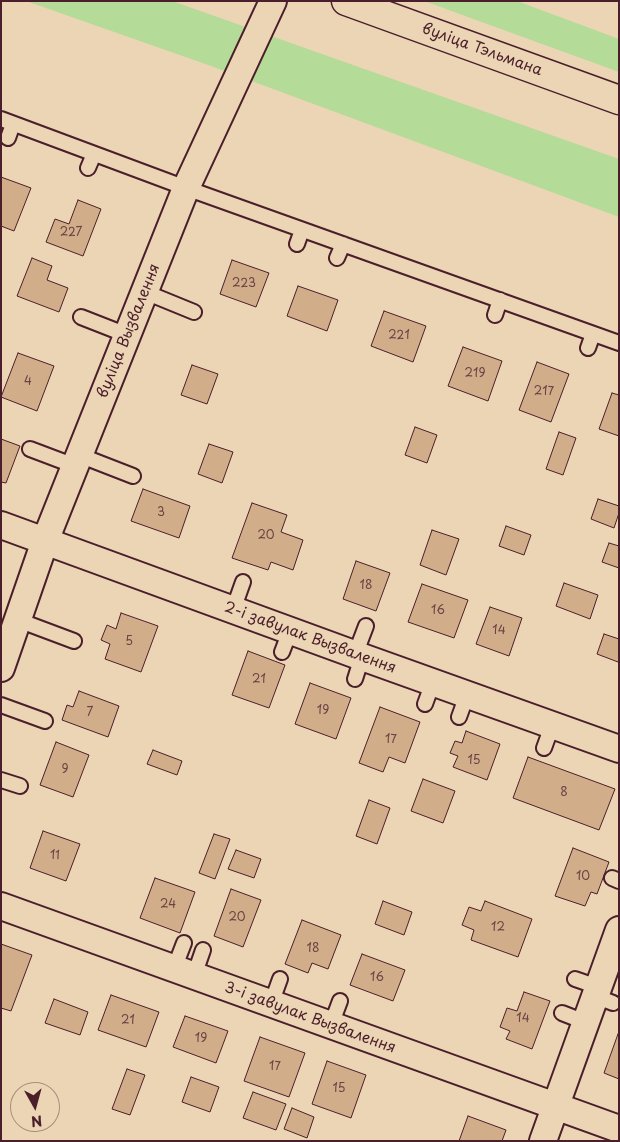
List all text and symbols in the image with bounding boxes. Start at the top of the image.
street label: вуліца Тэльмана [419,20,545,80]
house number: 227 [60,226,82,240]
street label: вуліца Вызвалення [94,261,164,401]
house number: 223 [232,277,256,291]
house number: 221 [388,329,410,343]
house number: 219 [465,367,485,381]
house number: 4 [24,375,32,389]
house number: 217 [534,385,554,399]
house number: 3 [157,506,165,520]
house number: 20 [257,529,275,543]
house number: 18 [360,579,372,593]
street label: 2-і завулак Вызвалення [222,599,398,677]
house number: 16 [431,604,445,618]
house number: 14 [492,624,506,638]
house number: 5 [125,635,133,649]
house number: 21 [252,673,266,687]
house number: 19 [317,704,329,718]
house number: 7 [87,706,93,720]
house number: 17 [385,733,397,747]
house number: 15 [467,754,481,768]
house number: 9 [61,763,69,777]
house number: 8 [560,786,568,800]
house number: 11 [50,849,60,863]
house number: 10 [576,870,590,884]
house number: 24 [160,898,176,912]
house number: 20 [228,911,246,925]
house number: 12 [491,921,505,935]
house number: 18 [307,942,319,956]
house number: 16 [370,971,384,985]
street label: 3-і завулак Вызвалення [222,979,398,1057]
house number: 14 [516,1012,530,1026]
house number: 21 [121,1014,135,1028]
house number: 19 [195,1032,207,1046]
house number: 17 [269,1060,281,1074]
north arrow [10,1082,60,1132]
house number: 15 [332,1082,346,1096]
text: N [30,1110,44,1132]

